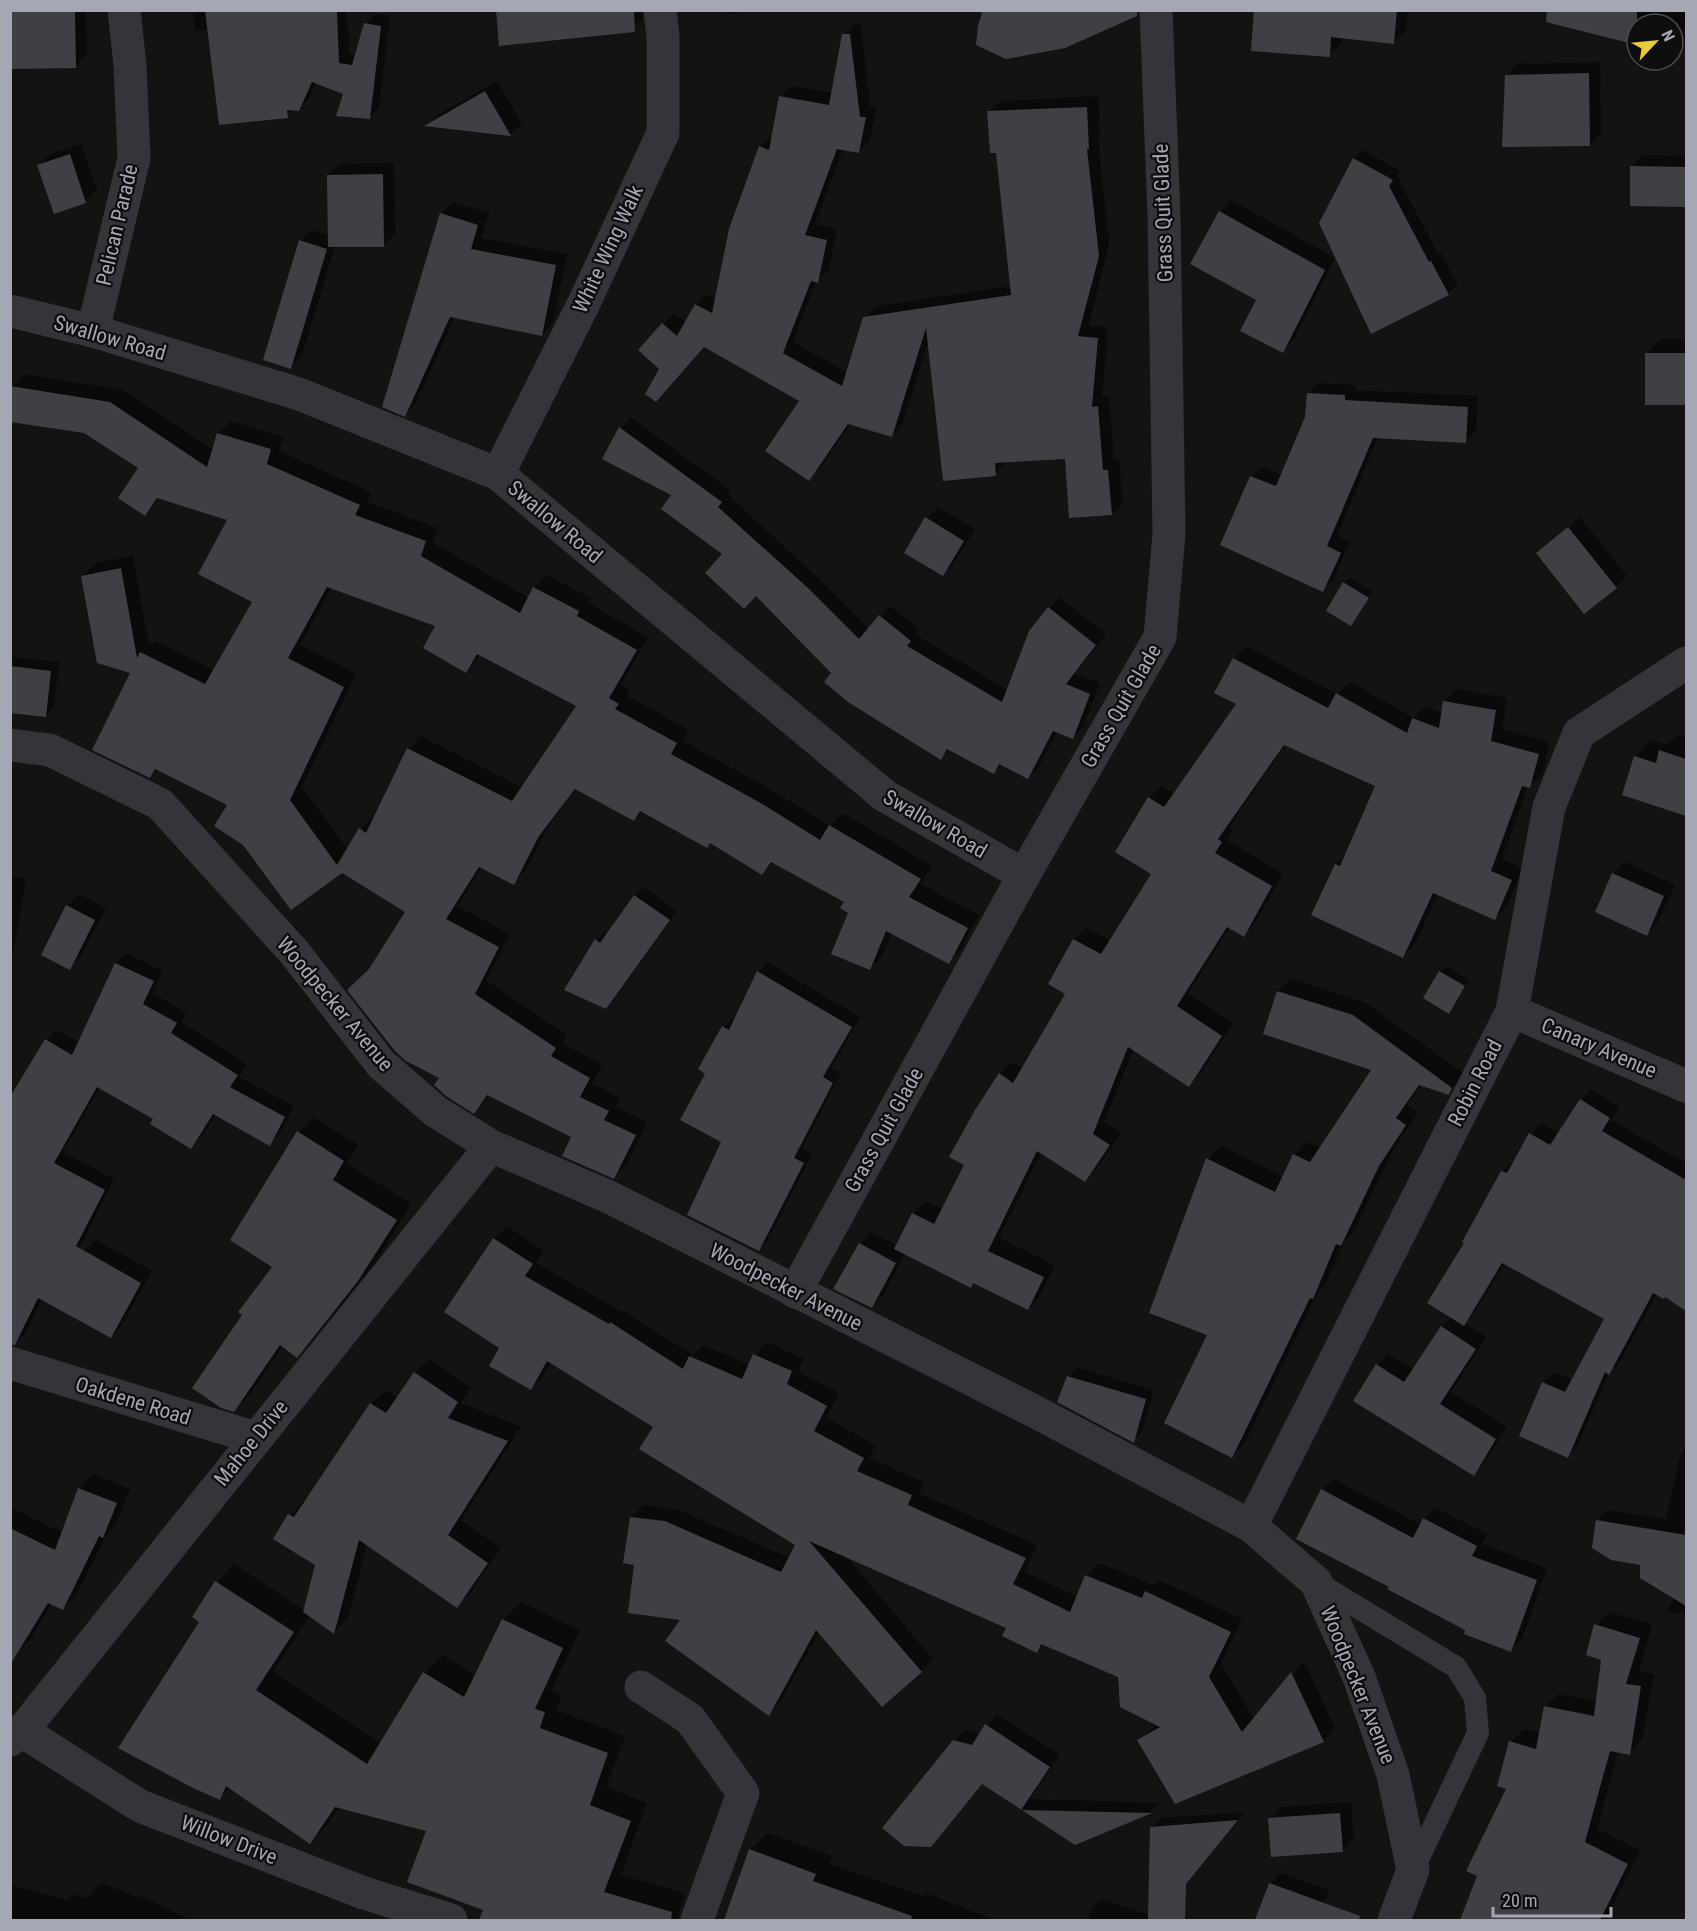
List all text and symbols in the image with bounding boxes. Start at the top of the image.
north arrow [1625,12,1685,72]
text: N [1657,27,1679,44]
street label: Grass Quit Glade [1149,143,1177,283]
street label: Pelican Parade [91,162,143,288]
street label: White Wing Walk [568,181,648,317]
street label: Swallow Road [51,311,169,365]
street label: Swallow Road [503,476,607,568]
street label: Grass Quit Glade [1076,640,1166,772]
street label: Swallow Road [879,785,991,863]
street label: Woodpecker Avenue [272,932,398,1076]
street label: Canary Avenue [1538,1013,1660,1083]
street label: Robin Road [1443,1036,1507,1130]
street label: Grass Quit Glade [840,1063,928,1196]
street label: Woodpecker Avenue [706,1238,866,1336]
street label: Oakdene Road [72,1372,194,1430]
street label: Mahoe Drive [209,1395,293,1491]
street label: Woodpecker Avenue [1315,1603,1401,1767]
street label: Willow Drive [177,1811,281,1869]
scale bar [1493,1880,1612,1918]
text: 20 m [1502,1890,1537,1911]

